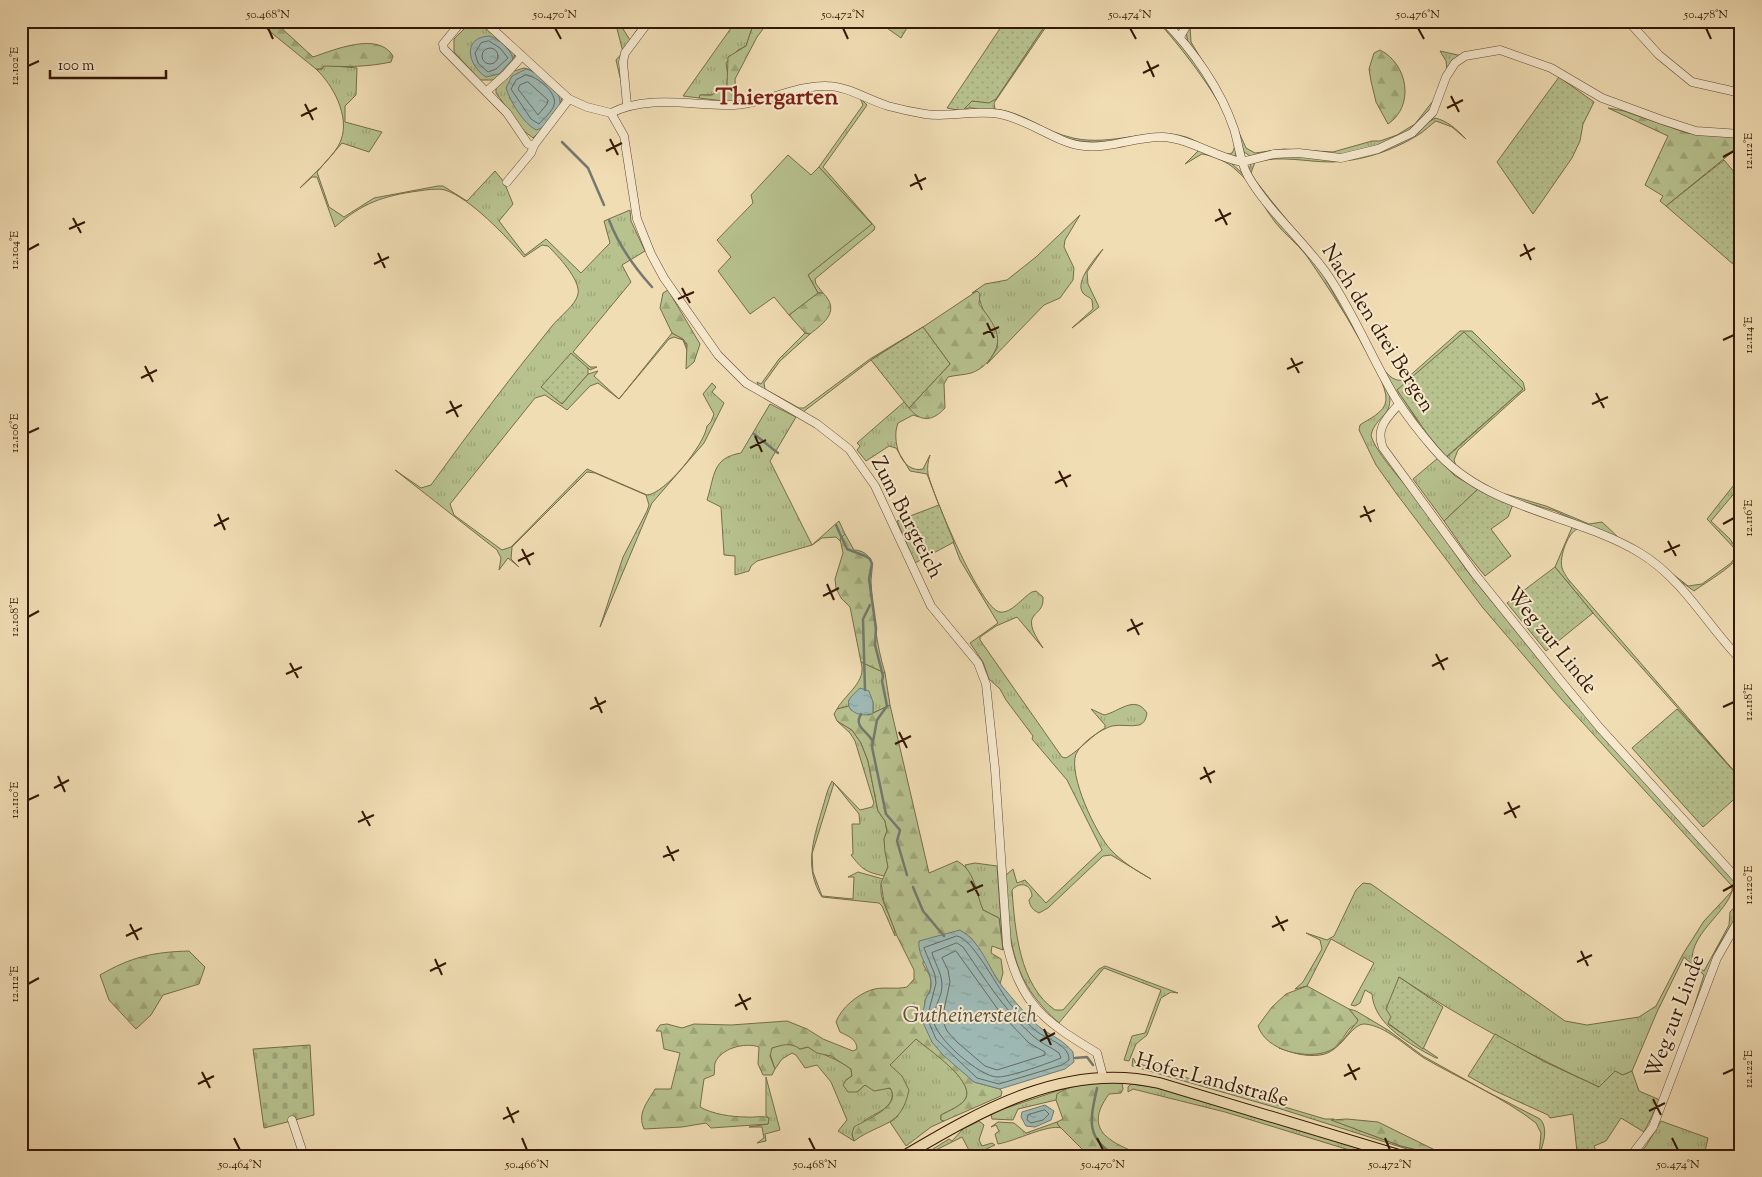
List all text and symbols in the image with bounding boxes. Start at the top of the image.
text: 50.468°N [245,6,290,24]
text: 50.470°N [532,6,577,24]
text: 50.472°N [820,6,865,24]
text: 50.474°N [1107,6,1152,24]
text: 50.476°N [1395,6,1440,24]
text: 50.478°N [1683,6,1728,24]
text: 12.102°E [6,46,24,85]
scale bar [50,48,166,80]
text: 100 m [58,56,95,77]
district label: Thiergarten [716,81,839,115]
text: 12.112°E [1740,132,1758,169]
text: 12.104°E [6,230,24,269]
street label: Nach den drei Bergen [1313,239,1441,419]
text: 12.114°E [1740,316,1758,354]
text: 12.106°E [6,413,24,453]
street label: Zum Burgteich [862,452,950,584]
text: 12.116°E [1740,499,1758,537]
street label: Weg zur Linde [1498,581,1604,701]
text: 12.108°E [6,597,24,637]
text: 12.118°E [1740,683,1758,721]
text: 12.110°E [6,781,24,819]
text: 12.120°E [1740,865,1758,904]
street label: Weg zur Linde [1639,951,1713,1083]
text: 12.112°E [6,965,24,1002]
water label: Gutheinersteich [903,1001,1038,1033]
street label: Hofer Landstraße [1132,1046,1292,1116]
text: 12.122°E [1740,1049,1758,1088]
text: 50.464°N [217,1156,262,1174]
text: 50.466°N [504,1156,549,1174]
text: 50.468°N [792,1156,837,1174]
text: 50.470°N [1080,1156,1125,1174]
text: 50.472°N [1367,1156,1412,1174]
text: 50.474°N [1655,1156,1700,1174]

